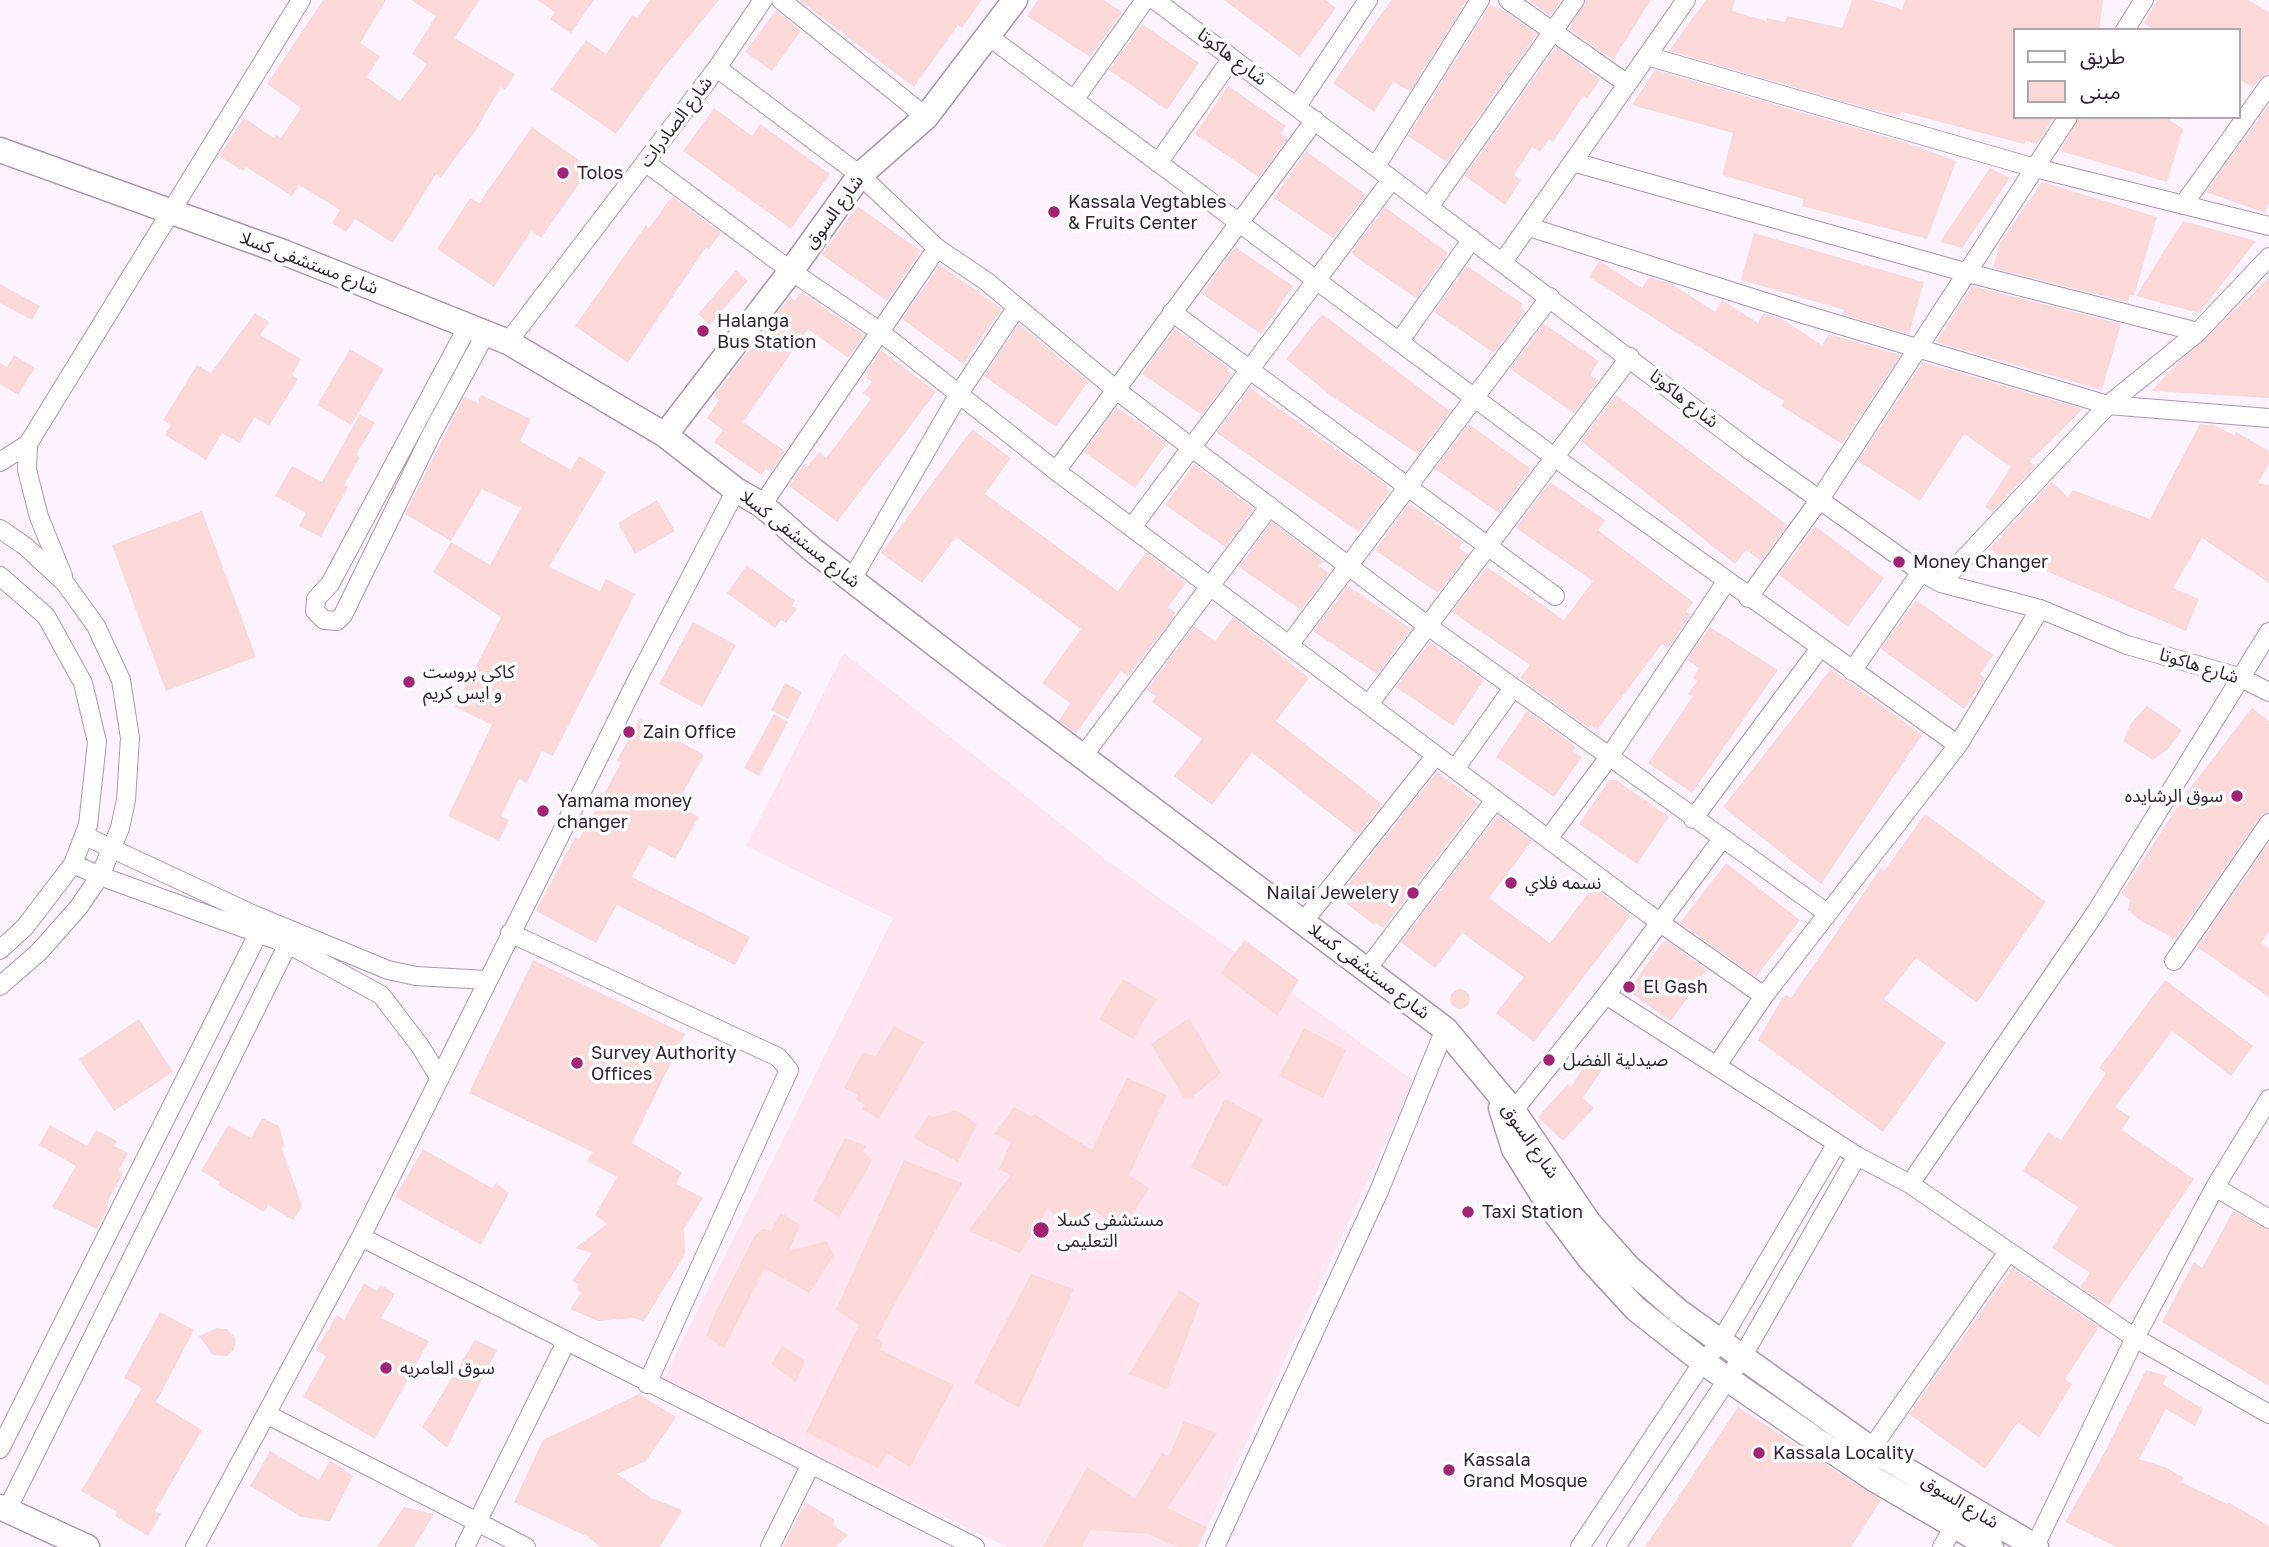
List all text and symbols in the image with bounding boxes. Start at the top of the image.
street label: شارع هاكوتا [1193,24,1271,90]
legend [2014,28,2241,119]
text: طريق [2080,43,2125,69]
street label: شارع الصادرات [635,72,717,172]
text: مبنى [2080,78,2121,104]
place label: Tolos [577,162,623,184]
marker: Tolos [555,165,571,181]
street label: شارع السوق [800,171,868,253]
place label: Kassala Vegtables & Fruits Center [1068,191,1227,234]
marker: Kassala Vegtables & Fruits Center [1046,204,1062,220]
street label: شارع مستشفى كسلا [237,227,381,299]
place label: Halanga Bus Station [717,310,816,352]
marker: Halanga Bus Station [695,323,711,339]
street label: شارع هاكوتا [1645,365,1723,433]
street label: شارع مستشفى كسلا [736,485,864,593]
place label: Money Changer [1913,551,2048,573]
marker: Money Changer [1891,554,1907,570]
street label: شارع هاكوتا [2157,644,2241,688]
place label: كاكي بروست و ايس كريم [423,661,515,704]
marker: كاكي بروست و ايس كريم [401,674,417,690]
place label: Zain Office [643,721,736,743]
marker: Zain Office [621,724,637,740]
place label: سوق الرشايده [2125,785,2223,807]
marker: سوق الرشايده [2229,788,2245,804]
place label: Yamama money changer [557,790,692,832]
marker: Yamama money changer [535,803,551,819]
place label: نسمه فلاي [1525,872,1601,894]
marker: نسمه فلاي [1503,875,1519,891]
place label: Nailai Jewelery [1266,882,1399,904]
marker: Nailai Jewelery [1405,885,1421,901]
street label: شارع مستشفى كسلا [1304,918,1434,1024]
place label: El Gash [1643,976,1708,998]
marker: El Gash [1621,979,1637,995]
place label: Survey Authority Offices [591,1042,736,1084]
place label: صيدلية الفضل [1563,1049,1668,1071]
marker: صيدلية الفضل [1541,1052,1557,1068]
marker: Survey Authority Offices [569,1055,585,1071]
street label: شارع السوق [1496,1099,1564,1183]
place label: Taxi Station [1482,1201,1583,1223]
marker: Taxi Station [1460,1204,1476,1220]
place label: مستشفى كسلا التعليمى [1057,1209,1164,1252]
marker: مستشفى كسلا التعليمى [1031,1220,1051,1240]
place label: سوق العامريه [400,1357,495,1379]
marker: سوق العامريه [378,1360,394,1376]
place label: Kassala Locality [1773,1442,1914,1464]
marker: Kassala Locality [1751,1445,1767,1461]
place label: Kassala Grand Mosque [1463,1449,1588,1492]
marker: Kassala Grand Mosque [1441,1462,1457,1478]
street label: شارع السوق [1917,1471,2003,1533]

